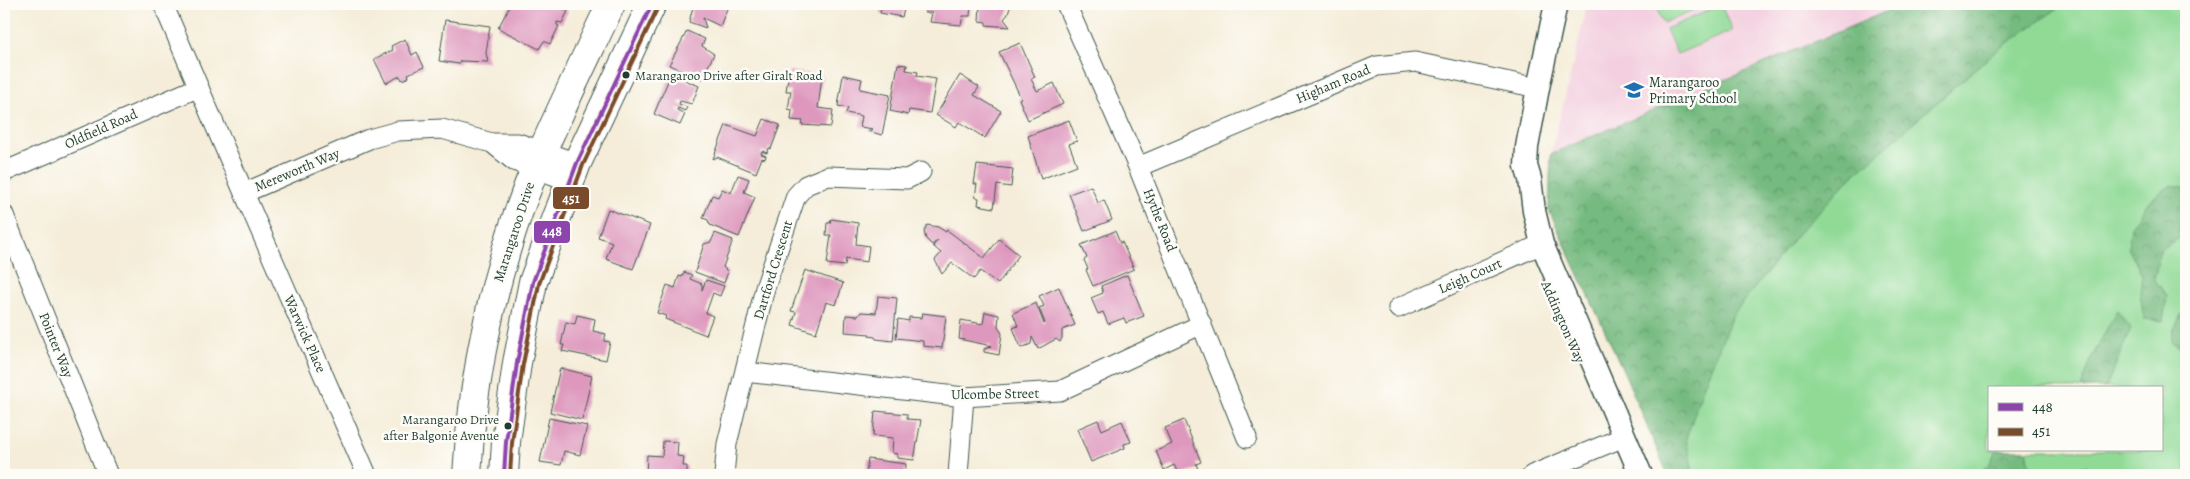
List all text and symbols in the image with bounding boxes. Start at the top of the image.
street label: Higham Road [1293,60,1373,108]
place label: Marangaroo Drive after Giralt Road [635,67,822,84]
marker: Marangaroo Drive after Giralt Road [621,70,631,80]
place label: Marangaroo Primary School [1649,73,1737,108]
school or university icon: Marangaroo Primary School [1623,79,1645,101]
street label: Oldfield Road [62,104,141,154]
street label: Mereworth Way [252,143,343,196]
street label: Marangaroo Drive [489,179,539,285]
line badge: 451 [552,186,590,210]
street label: Hythe Road [1139,186,1181,255]
text: 451 [562,189,580,208]
street label: Dartford Crescent [749,218,797,322]
line badge: 448 [533,220,571,244]
text: 448 [542,222,562,241]
street label: Leigh Court [1435,253,1505,298]
street label: Addington Way [1536,277,1590,367]
street label: Warwick Place [279,291,331,376]
street label: Pointer Way [34,309,78,381]
street label: Ulcombe Street [951,384,1039,404]
legend [1988,386,2162,452]
text: 448 [2032,397,2053,417]
place label: Marangaroo Drive after Balgonie Avenue [383,411,499,444]
marker: Marangaroo Drive after Balgonie Avenue [503,421,513,431]
text: 451 [2032,421,2050,441]

